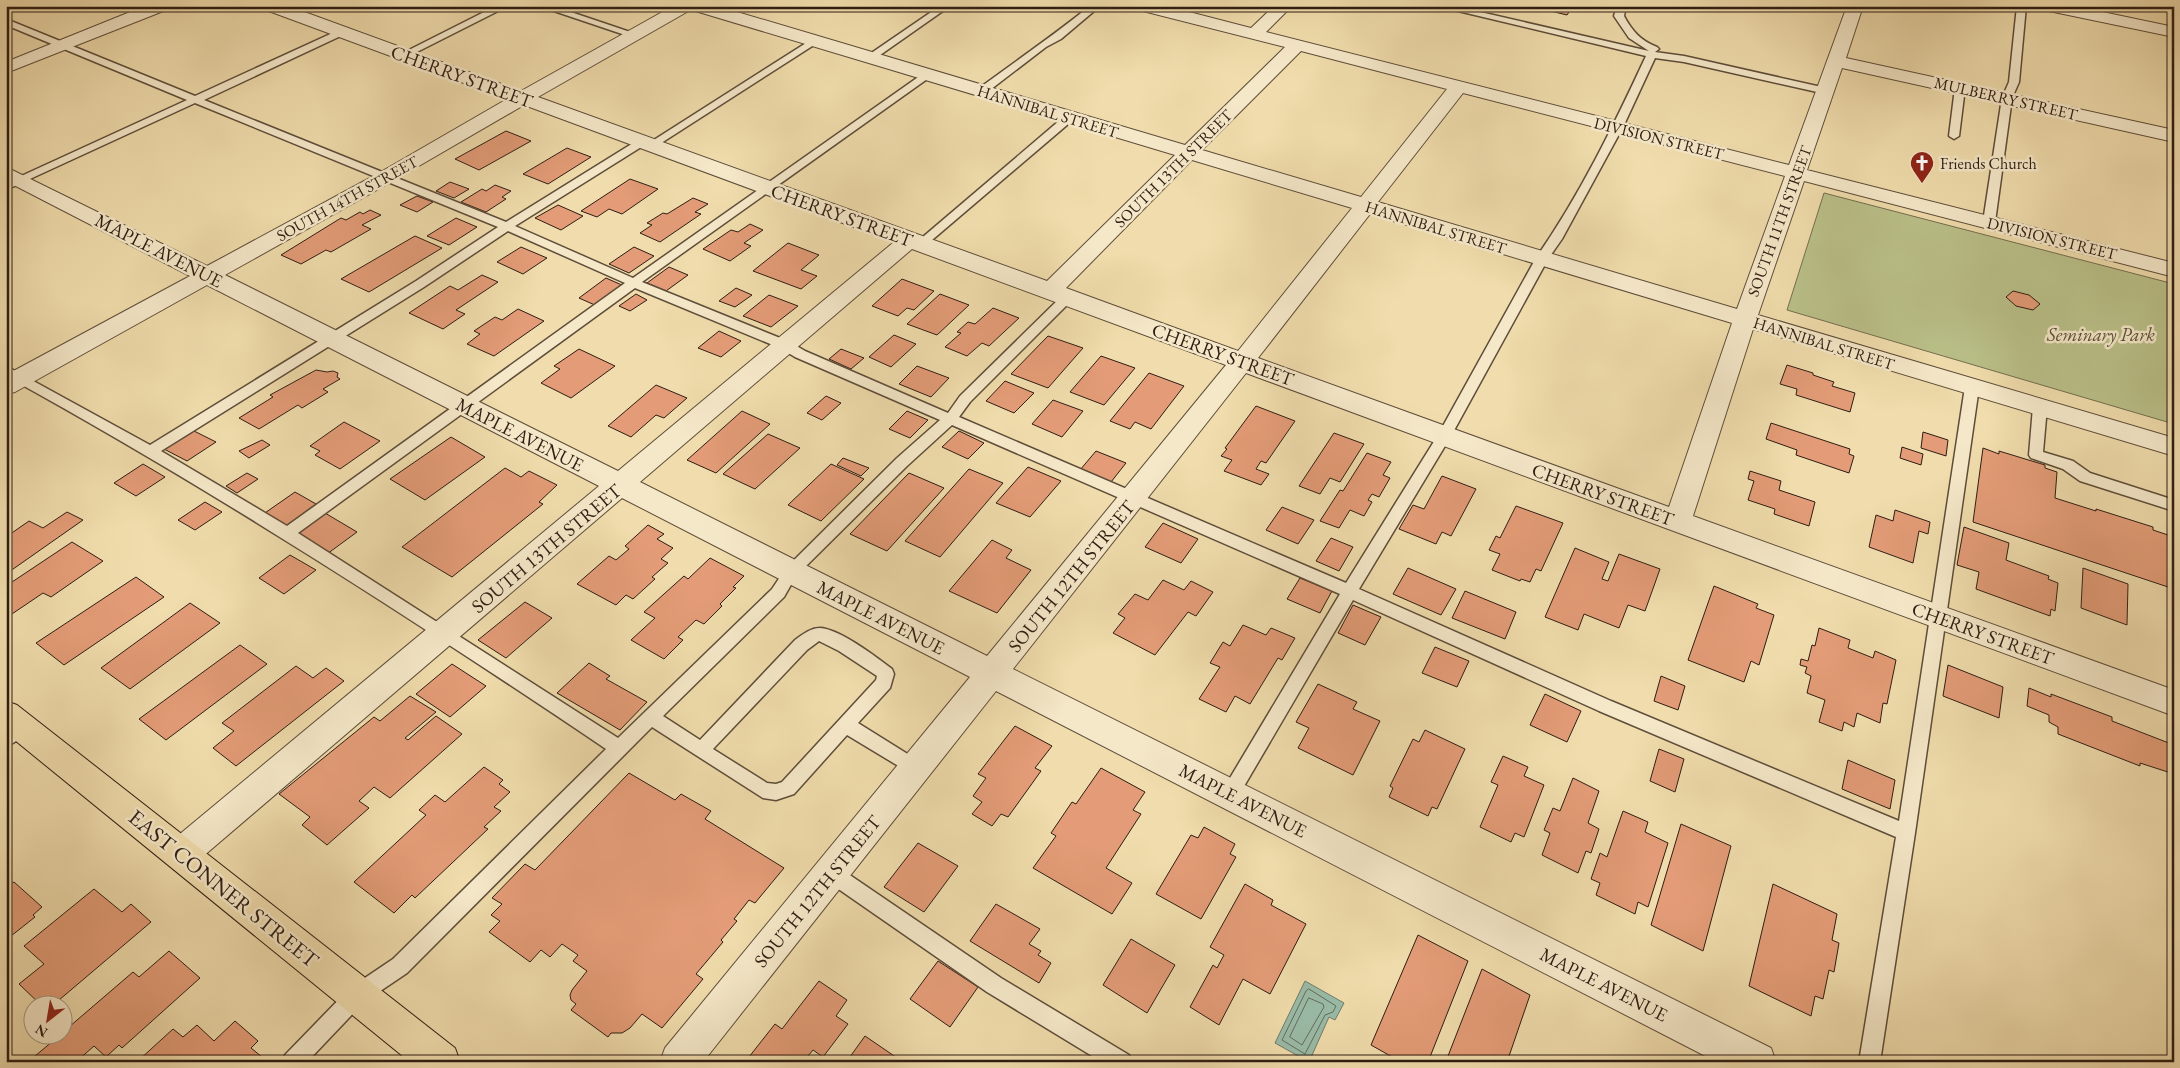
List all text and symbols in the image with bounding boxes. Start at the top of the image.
street label: CHERRY STREET [387,39,536,114]
street label: MULBERRY STREET [1932,72,2080,125]
street label: HANNIBAL STREET [975,80,1121,143]
street label: SOUTH 13TH STREET [1110,105,1237,232]
street label: DIVISION STREET [1592,112,1726,165]
street label: SOUTH 11TH STREET [1742,143,1817,299]
church icon: Friends Church [1909,150,1935,184]
street label: SOUTH 14TH STREET [273,151,422,246]
place label: Friends Church [1940,153,2037,174]
street label: CHERRY STREET [767,178,916,253]
street label: HANNIBAL STREET [1363,196,1509,259]
street label: MAPLE AVENUE [91,207,227,294]
street label: DIVISION STREET [1985,212,2119,265]
street label: HANNIBAL STREET [1751,312,1897,375]
street label: CHERRY STREET [1148,317,1297,392]
park label: Seminary Park [2046,322,2155,347]
street label: MAPLE AVENUE [452,391,588,478]
street label: CHERRY STREET [1528,457,1677,532]
street label: SOUTH 13TH STREET [466,478,627,619]
street label: SOUTH 12TH STREET [1002,495,1141,658]
street label: MAPLE AVENUE [813,574,949,661]
street label: CHERRY STREET [1908,596,2057,671]
street label: MAPLE AVENUE [1175,757,1311,844]
street label: EAST CONNER STREET [122,803,325,974]
street label: SOUTH 12TH STREET [748,810,887,973]
street label: MAPLE AVENUE [1536,941,1672,1028]
north arrow [22,996,72,1046]
text: N [31,1020,51,1042]

